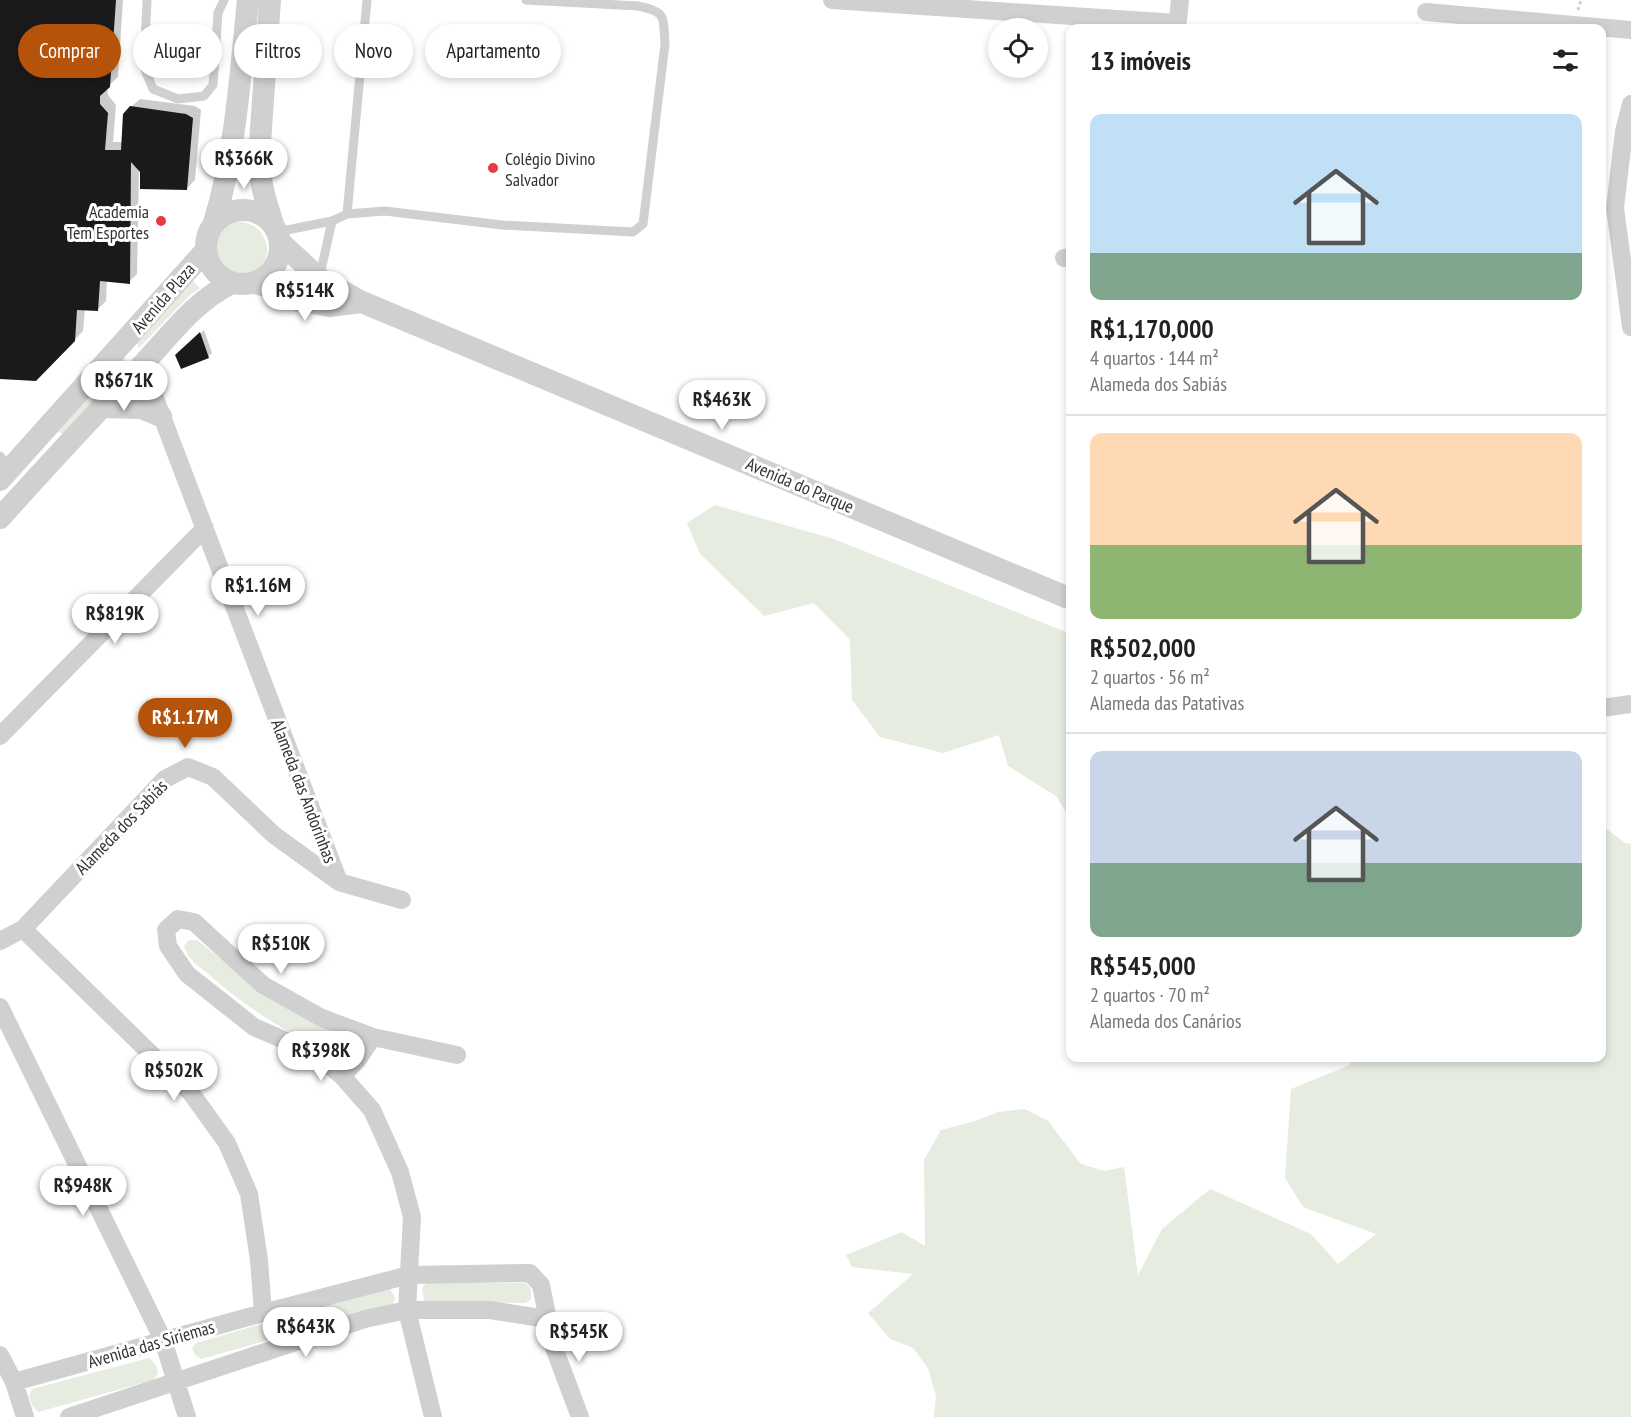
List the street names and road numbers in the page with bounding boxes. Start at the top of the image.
street label: Avenida Plaza [126,258,200,338]
street label: Avenida do Parque [742,452,858,518]
street label: Alameda das Andorinhas [266,716,342,866]
street label: Alameda dos Sabiás [70,775,172,879]
street label: Avenida das Siriemas [85,1315,217,1373]

